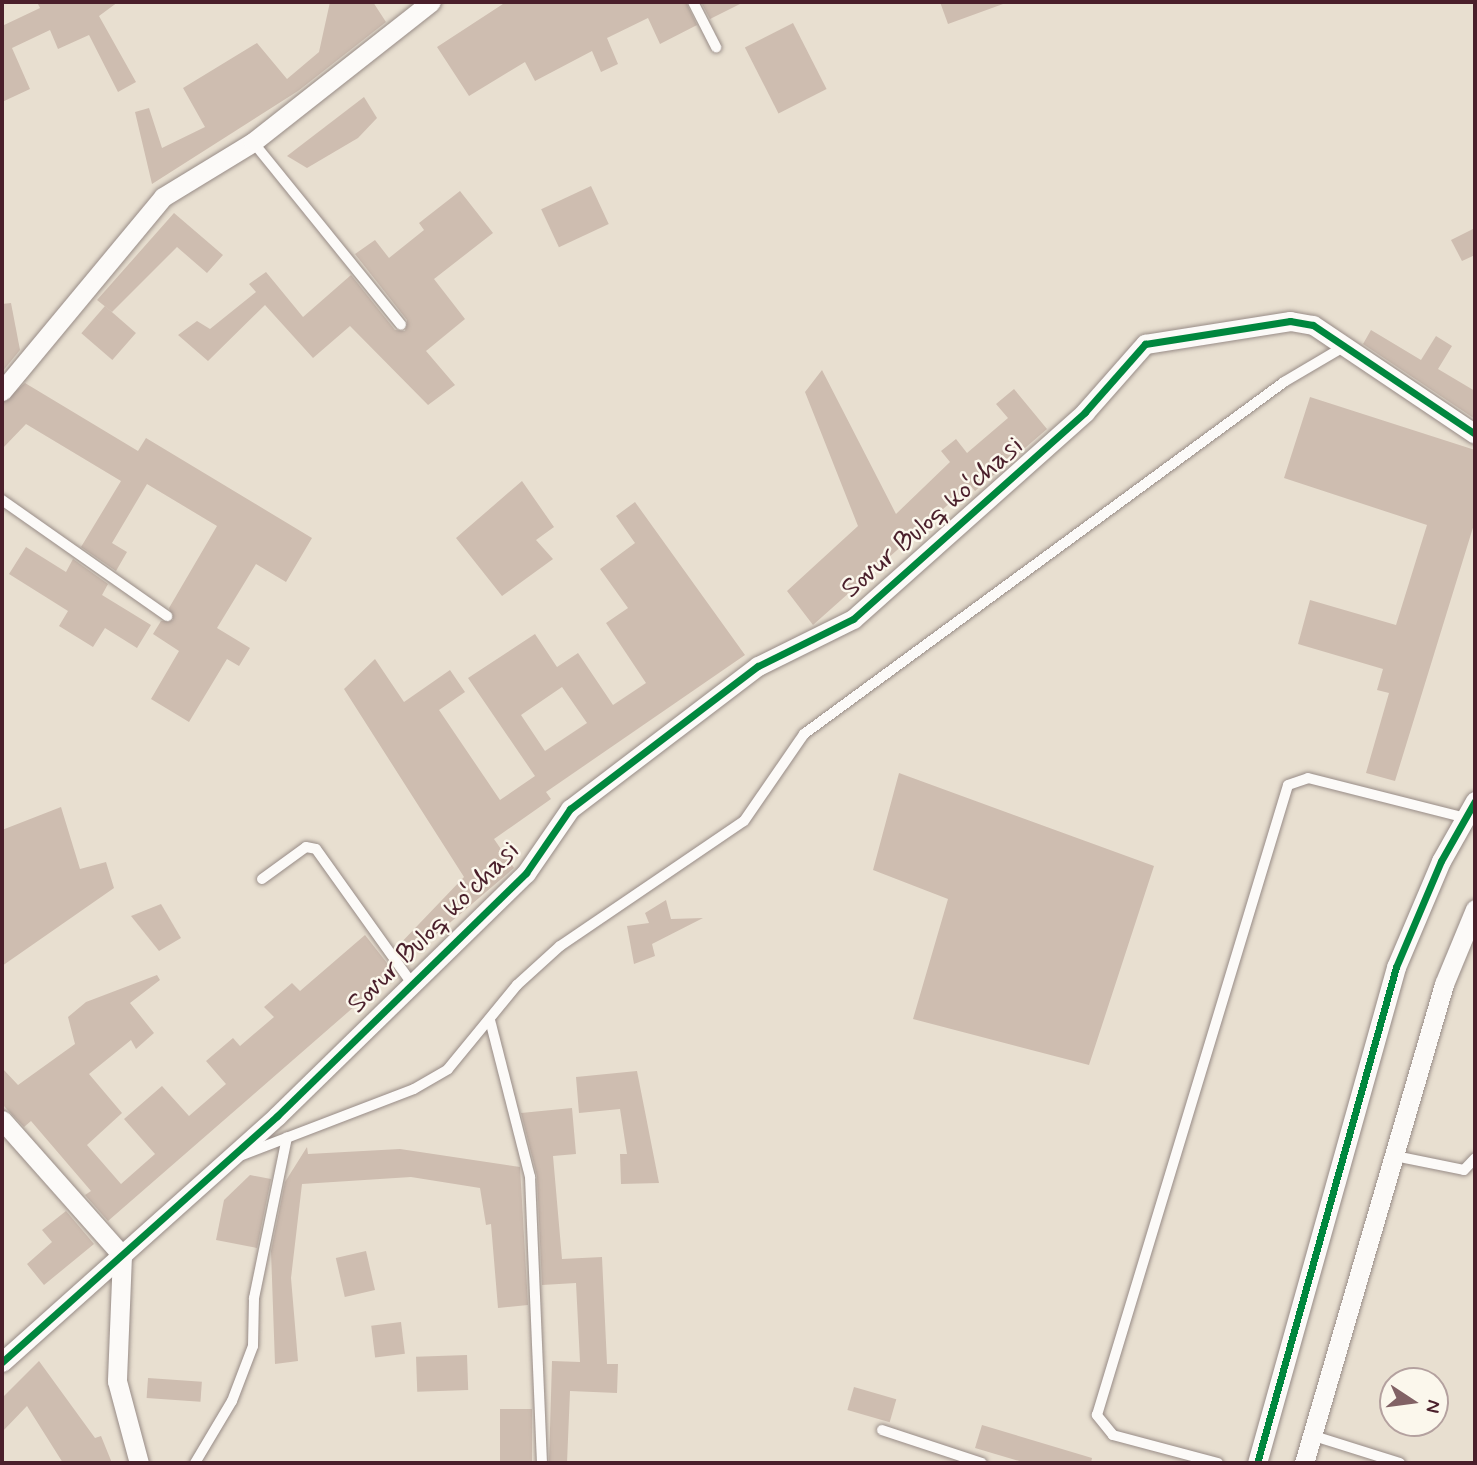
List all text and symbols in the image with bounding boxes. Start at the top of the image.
street label: Sovur Buloq koʻchasi [833,428,1033,608]
street label: Sovur Buloq koʻchasi [339,833,529,1023]
north arrow [1379,1367,1449,1437]
text: N [1419,1397,1447,1415]

